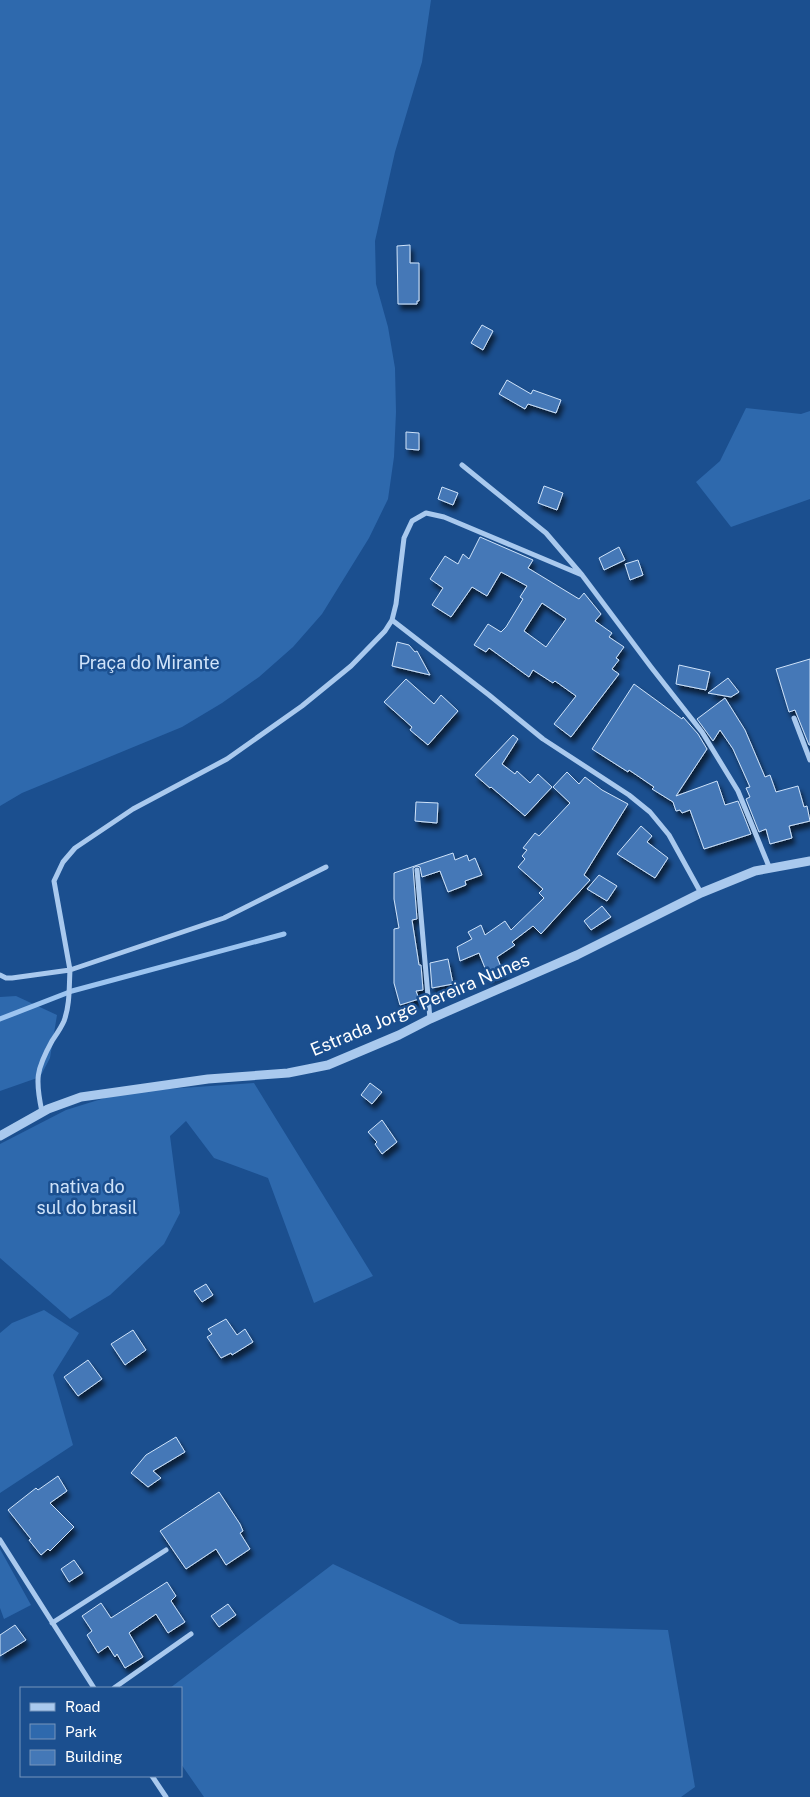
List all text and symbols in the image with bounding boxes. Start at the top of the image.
park label: Praça do Mirante [78,652,220,673]
street label: Estrada Jorge Pereira Nunes [307,949,532,1060]
park label: nativa do sul do brasil [37,1176,137,1218]
legend [20,1687,182,1777]
text: Road [65,1698,101,1715]
text: Park [65,1723,97,1740]
text: Building [65,1748,123,1765]

